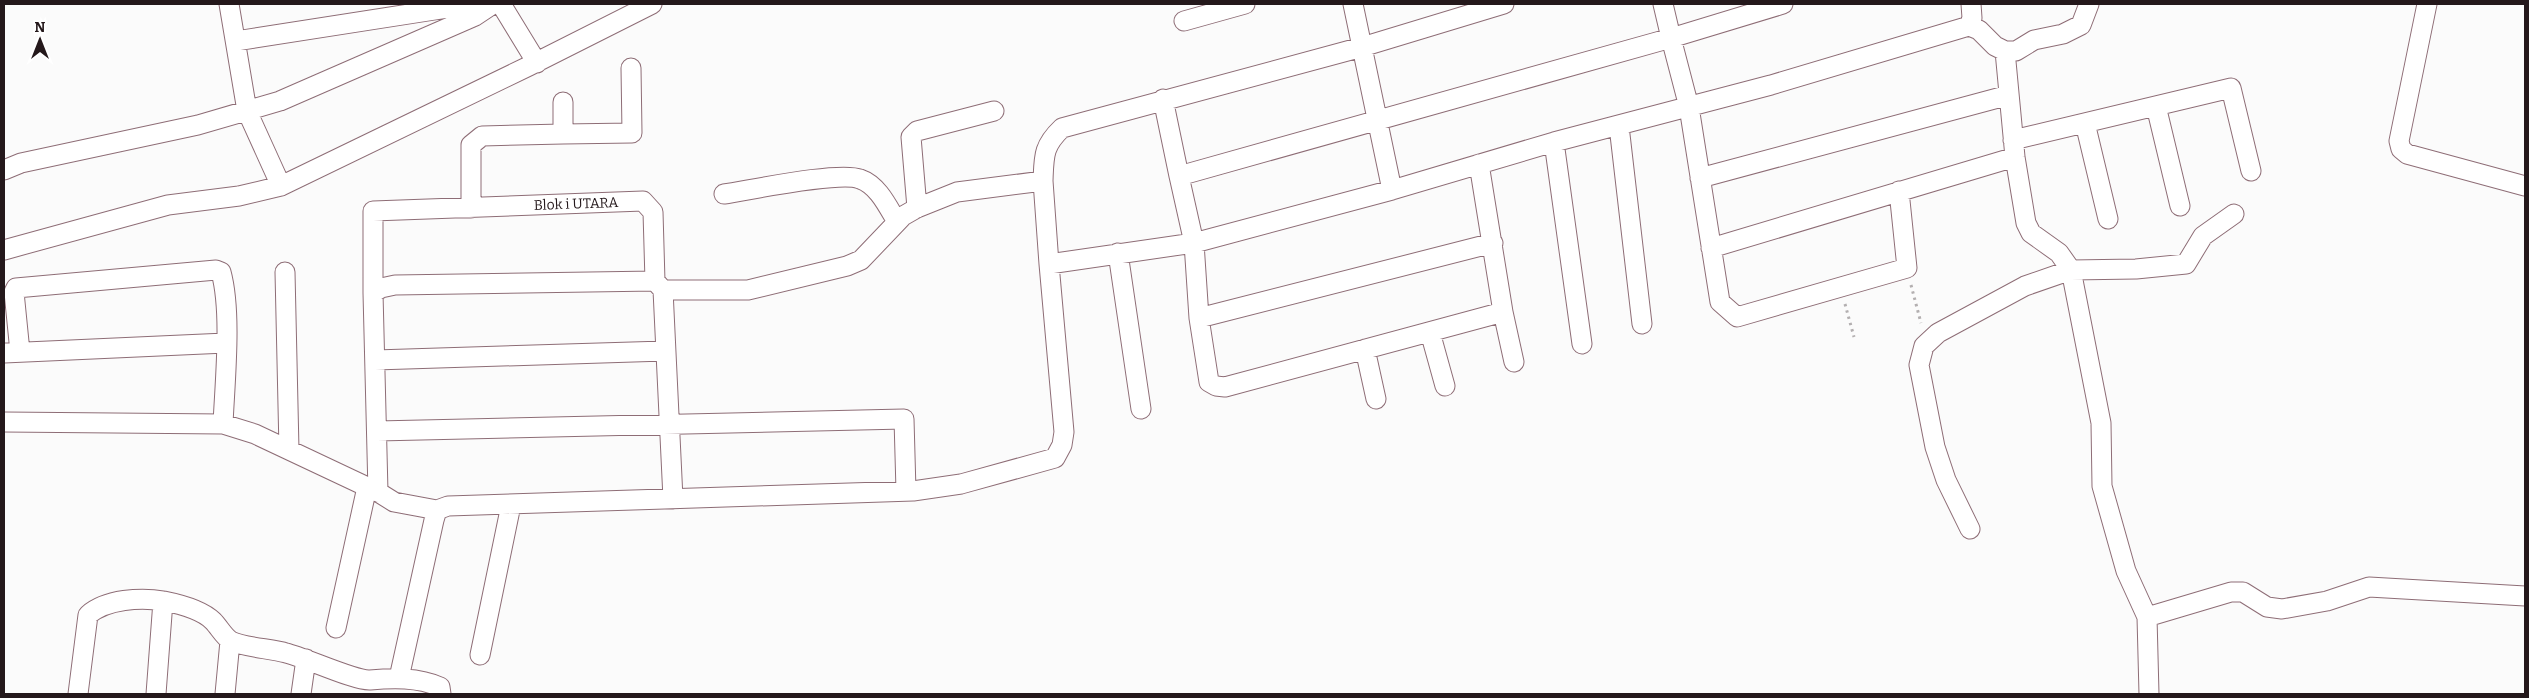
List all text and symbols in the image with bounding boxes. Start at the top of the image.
north arrow [15,15,65,65]
text: N [35,19,46,36]
street label: Blok i UTARA [533,194,619,214]

